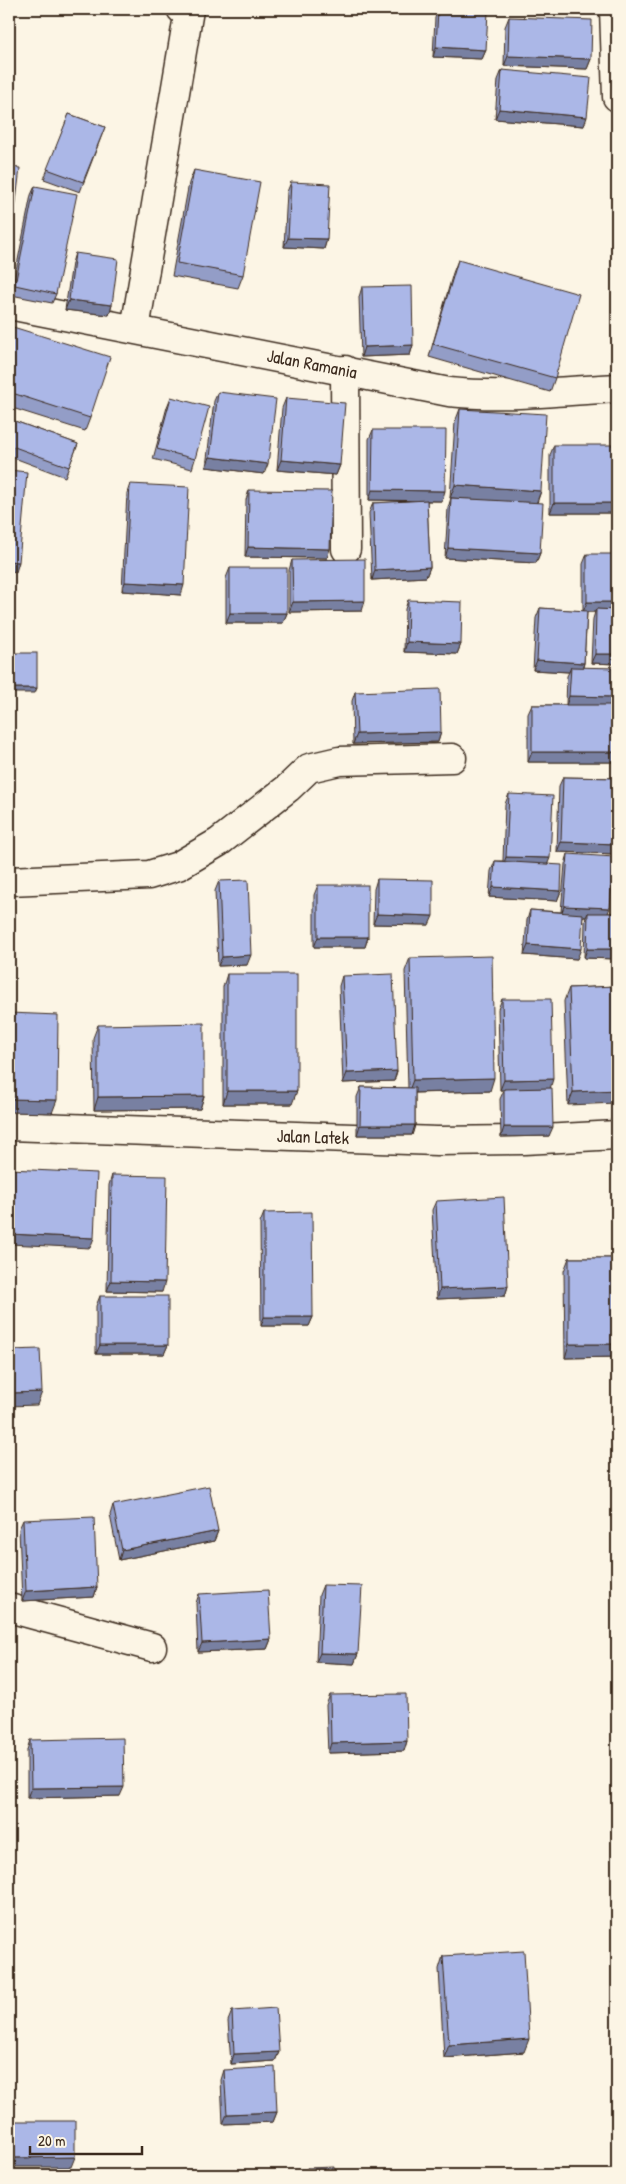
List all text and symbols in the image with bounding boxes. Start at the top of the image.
street label: Jalan Ramania [265,343,359,385]
street label: Jalan Latek [276,1123,350,1150]
scale bar [30,2124,142,2156]
text: 20 m [38,2130,65,2151]

